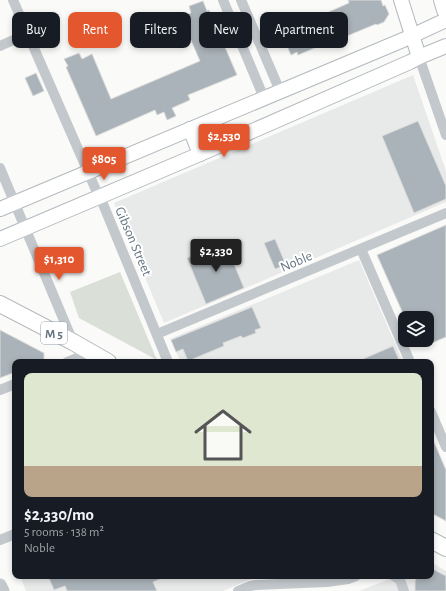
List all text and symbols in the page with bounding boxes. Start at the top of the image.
chip: Buy [12,12,60,48]
chip: Rent [68,12,122,48]
chip: Filters [130,12,191,48]
chip: New [199,12,252,48]
chip: Apartment [260,12,348,48]
pin: $2,530 [191,124,257,158]
text: $2,530 [208,130,240,143]
pin: $805 [80,147,128,181]
text: $805 [92,153,116,166]
street label: Gibson Street [112,205,154,278]
pin: $2,330 [183,239,249,273]
text: $2,330 [200,245,232,258]
pin: $1,310 [26,247,92,281]
street label: Noble [278,249,314,275]
text: $1,310 [44,253,74,266]
map controls [398,311,434,347]
button: layers [398,311,434,347]
road number: M 5 [41,322,67,344]
icon: home [187,399,259,471]
text: $2,330/mo [24,506,94,523]
text: 5 rooms · 138 m² [24,526,104,539]
text: Noble [24,542,55,555]

